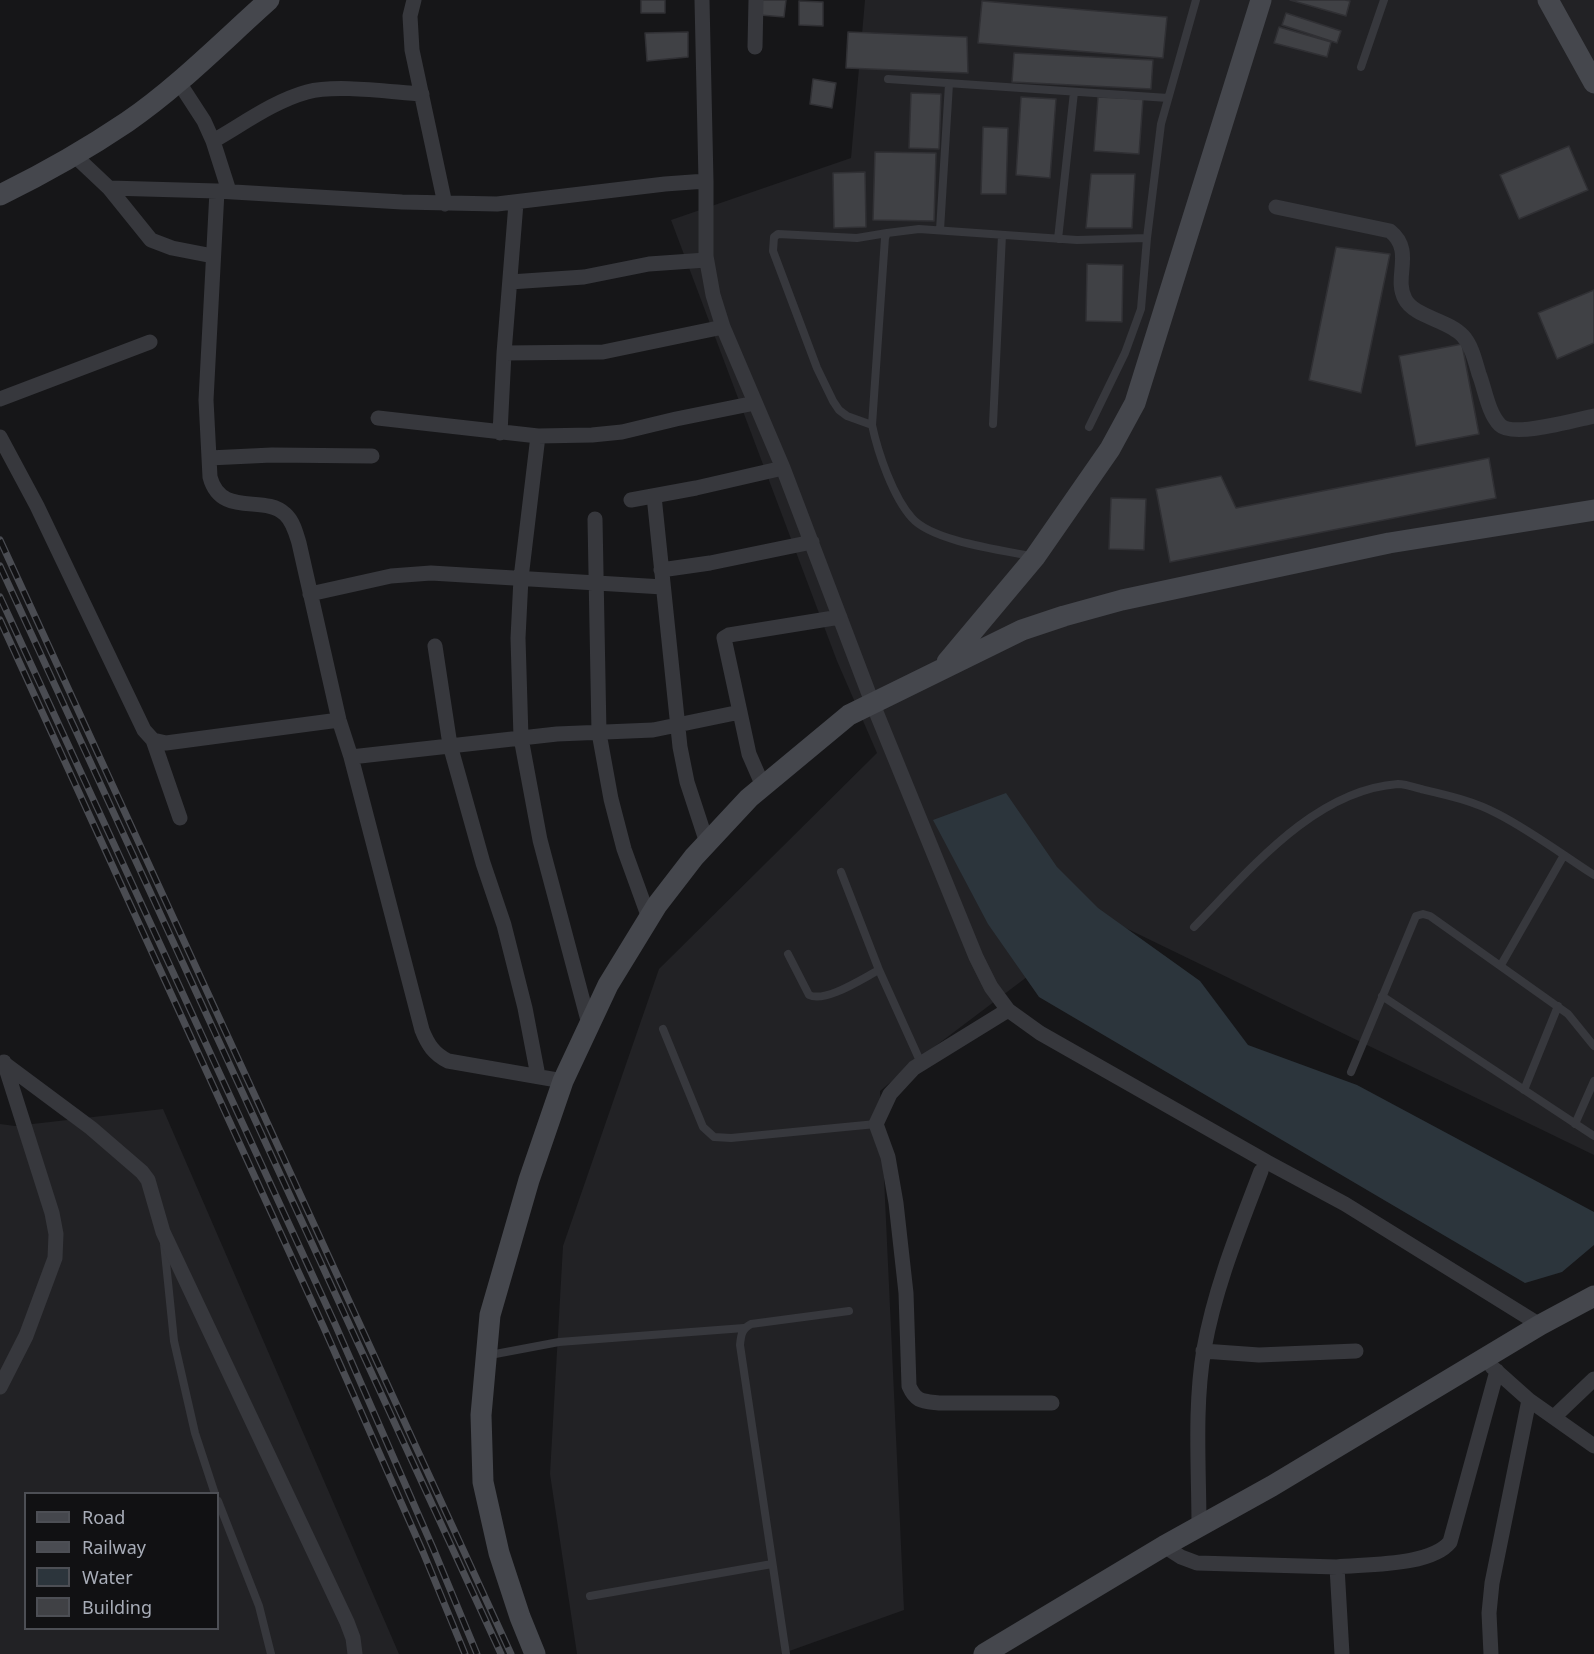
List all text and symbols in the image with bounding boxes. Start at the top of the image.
legend [24,1492,219,1630]
text: Road [82,1505,125,1529]
text: Railway [82,1535,146,1559]
text: Water [82,1565,133,1589]
text: Building [82,1595,152,1619]

